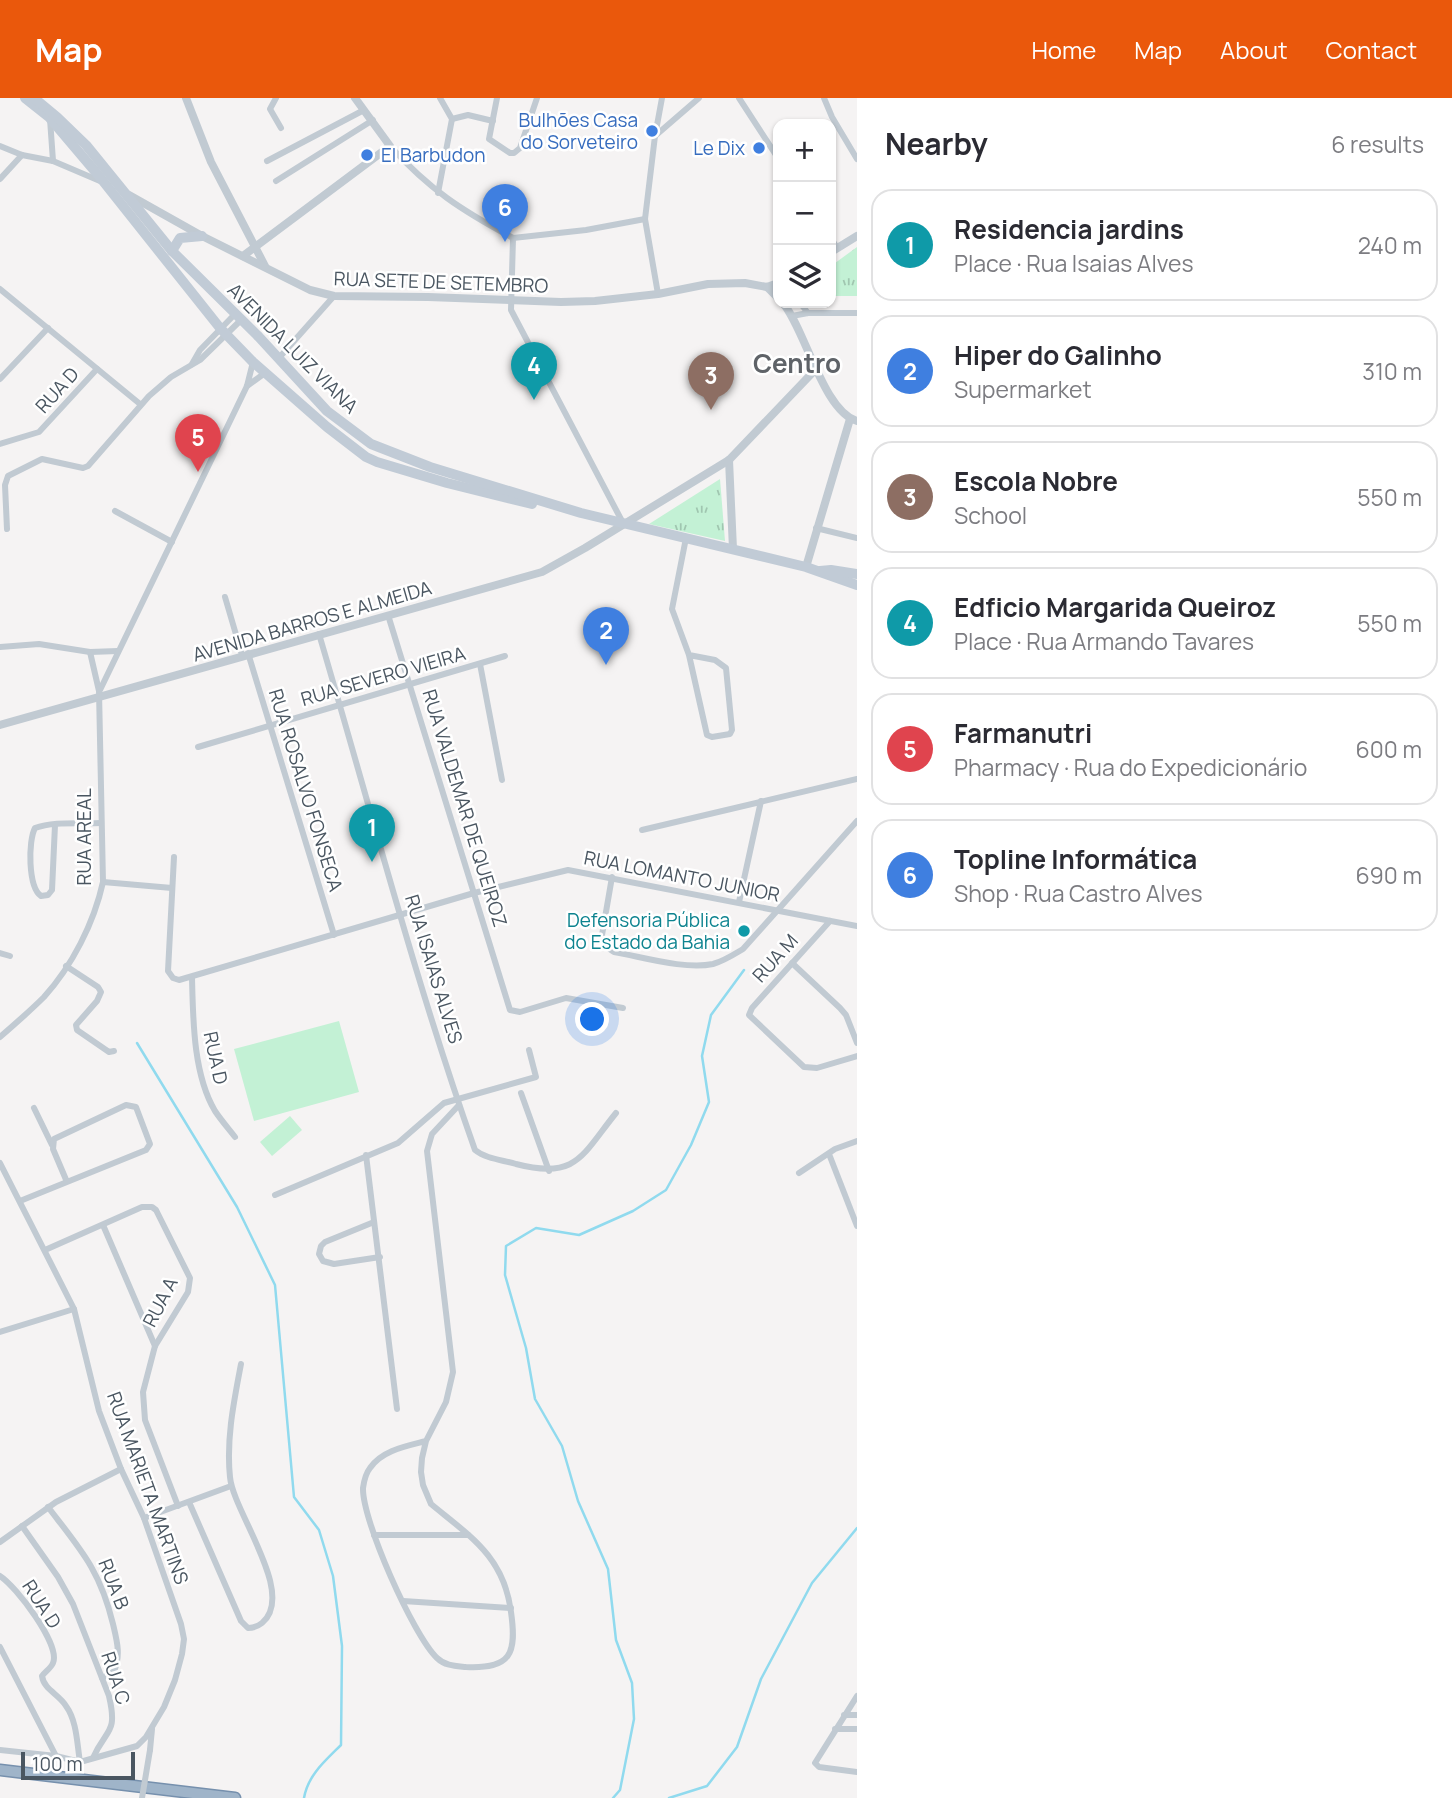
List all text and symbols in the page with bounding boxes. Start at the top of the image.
text: Map [35,27,103,72]
text: Home [1031,33,1096,66]
text: Map [1134,33,1182,66]
text: About [1220,33,1288,66]
text: Contact [1326,33,1417,66]
place label: Bulhões Casa do Sorveteiro [519,107,638,155]
map controls [773,119,836,308]
button: + [773,119,836,182]
marker: Bulhões Casa do Sorveteiro [644,123,660,139]
text: Nearby [885,123,988,164]
text: 6 results [1331,128,1424,160]
place label: Le Dix [693,135,745,161]
marker: Le Dix [751,140,767,156]
place label: El Barbudon [381,142,485,168]
marker: El Barbudon [359,147,375,163]
button: − [773,182,836,245]
pin: 6 [482,184,528,242]
text: Residencia jardins [954,211,1184,247]
text: 1 [905,229,915,261]
text: 240 m [1358,229,1422,261]
button: layers [773,245,836,308]
text: Place · Rua Isaias Alves [954,247,1194,279]
street label: RUA SETE DE SETEMBRO [333,265,549,299]
street label: AVENIDA LUIZ VIANA [222,277,364,419]
text: Hiper do Galinho [954,337,1162,373]
pin: 4 [511,342,557,400]
district label: Centro [753,345,841,381]
pin: 3 [688,352,734,410]
text: 2 [903,355,917,387]
text: 310 m [1362,355,1422,387]
street label: RUA D [29,361,85,419]
text: Supermarket [954,373,1092,405]
pin: 5 [175,414,221,472]
text: Escola Nobre [954,463,1118,499]
text: 3 [903,481,917,513]
text: 550 m [1357,481,1422,513]
text: School [954,499,1027,531]
street label: AVENIDA BARROS E ALMEIDA [189,574,435,668]
text: Edficio Margarida Queiroz [954,589,1276,625]
pin: 2 [583,607,629,665]
text: 4 [903,607,917,639]
text: 550 m [1357,607,1422,639]
text: Place · Rua Armando Tavares [954,625,1254,657]
street label: RUA SEVERO VIEIRA [298,640,468,712]
street label: RUA ROSALVO FONSECA [263,686,349,894]
street label: RUA VALDEMAR DE QUEIROZ [416,686,514,930]
text: Farmanutri [954,715,1092,751]
text: 5 [903,733,917,765]
text: 600 m [1356,733,1422,765]
text: Pharmacy · Rua do Expedicionário [954,751,1307,783]
street label: RUA AREAL [71,788,97,886]
pin: 1 [349,804,395,862]
text: Topline Informática [954,841,1197,877]
street label: RUA LOMANTO JUNIOR [582,844,782,908]
text: 6 [903,859,917,891]
text: 690 m [1356,859,1422,891]
text: Shop · Rua Castro Alves [954,877,1202,909]
street label: RUA ISAIAS ALVES [399,892,469,1047]
place label: Defensoria Pública do Estado da Bahia [564,907,730,955]
marker: Defensoria Pública do Estado da Bahia [736,923,752,939]
street label: RUA M [746,928,804,988]
your location [575,1002,609,1036]
street label: RUA D [198,1029,234,1087]
street label: RUA A [136,1273,184,1331]
street label: RUA MARIETA MARTINS [101,1388,195,1588]
street label: RUA B [93,1555,136,1613]
street label: RUA D [17,1575,67,1633]
street label: RUA C [95,1648,137,1708]
scale bar [21,1749,135,1781]
text: 100 m [32,1751,83,1777]

